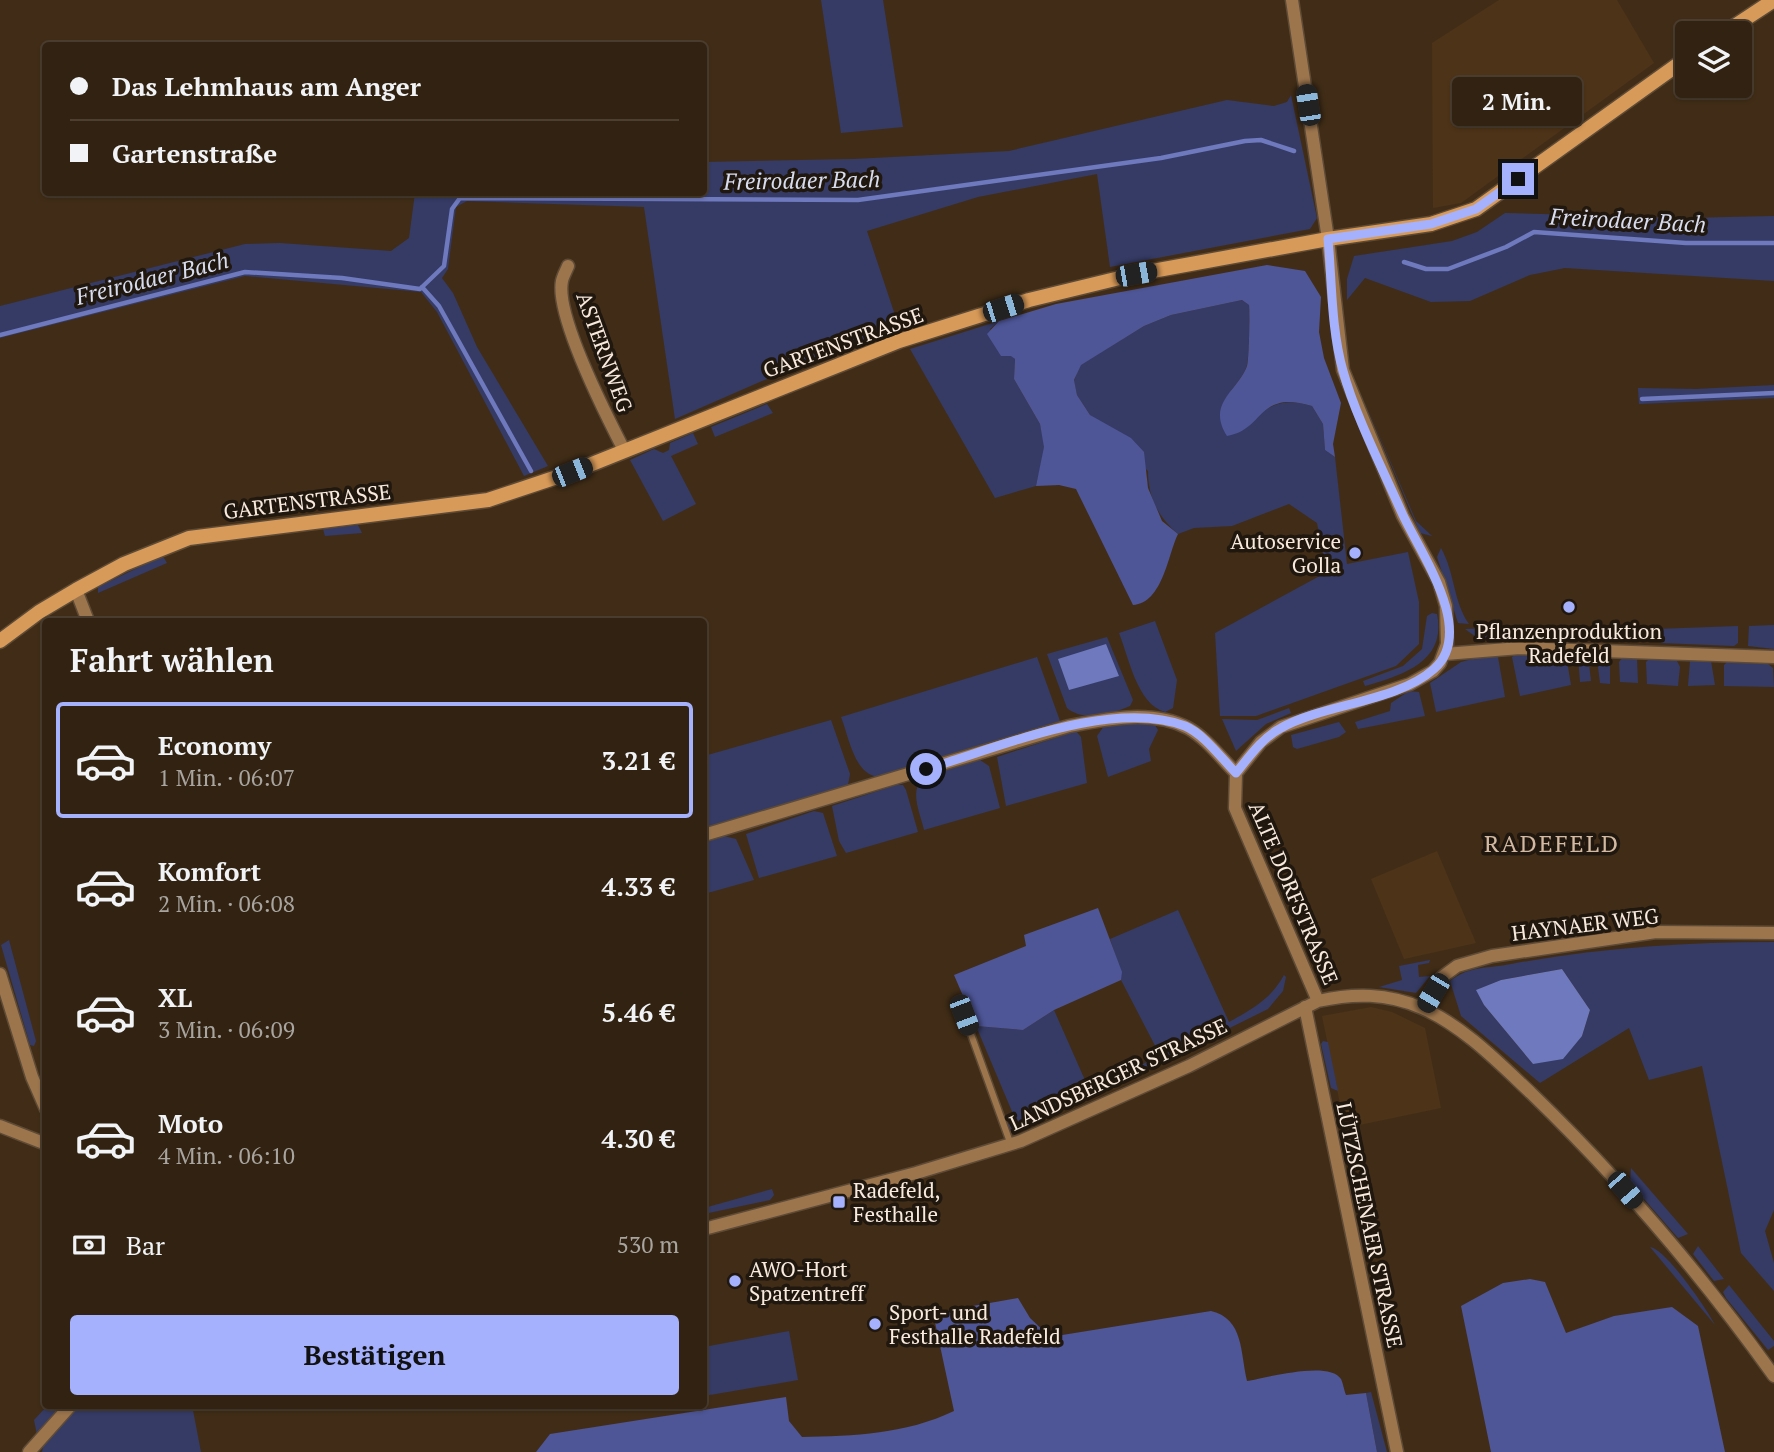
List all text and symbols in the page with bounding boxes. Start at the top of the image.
map controls [1675,21,1752,98]
button: layers [1675,21,1752,98]
text: Das Lehmhaus am Anger [112,69,421,103]
callout: 2 Min. [1453,78,1583,127]
car [1295,83,1322,127]
text: 2 Min. [1482,86,1552,117]
text: Gartenstraße [112,136,277,170]
water label: Freirodaer Bach [722,163,881,197]
route end [1502,163,1534,195]
water label: Freirodaer Bach [1548,200,1707,240]
water label: Freirodaer Bach [71,244,232,312]
car [1114,260,1159,288]
street label: ASTERNWEG [570,288,640,416]
car [980,292,1027,324]
street label: GARTENSTRASSE [759,300,927,384]
car [549,454,596,490]
street label: GARTENSTRASSE [222,477,392,525]
place label: Autoservice Golla [1230,527,1341,579]
marker: Autoservice Golla [1347,545,1363,561]
marker: Pflanzenproduktion Radefeld [1561,599,1577,615]
place label: Pflanzenproduktion Radefeld [1476,617,1662,669]
text: Fahrt wählen [70,639,274,681]
text: Economy [158,728,271,762]
icon: car [74,729,137,792]
text: 3.21 € [602,743,675,777]
route start [910,753,942,785]
text: 1 Min. · 06:07 [158,762,295,793]
street label: ALTE DORFSTRASSE [1243,797,1345,989]
district label: RADEFELD [1484,827,1620,859]
text: Komfort [158,854,261,888]
icon: car [74,855,137,918]
text: 4.33 € [602,869,675,903]
text: 2 Min. · 06:08 [158,888,295,919]
street label: HAYNAER WEG [1510,901,1661,947]
car [1414,970,1453,1016]
text: XL [158,980,192,1014]
icon: car [74,981,137,1044]
car [947,992,982,1038]
text: 5.46 € [602,995,675,1029]
street label: LANDSBERGER STRASSE [1005,1011,1231,1137]
text: 3 Min. · 06:09 [158,1014,295,1045]
street label: LÜTZSCHENAER STRASSE [1330,1100,1410,1350]
text: Moto [158,1106,223,1140]
icon: car [74,1107,137,1170]
text: 4.30 € [602,1121,675,1155]
text: 4 Min. · 06:10 [158,1140,295,1171]
car [1604,1167,1647,1213]
place label: Radefeld, Festhalle [853,1176,941,1228]
marker: Radefeld, Festhalle [831,1194,847,1210]
icon: cash [70,1226,108,1264]
text: Bar [126,1228,165,1262]
text: 530 m [617,1229,679,1260]
place label: AWO-Hort Spatzentreff [749,1255,866,1307]
marker: AWO-Hort Spatzentreff [727,1273,743,1289]
place label: Sport- und Festhalle Radefeld [889,1298,1061,1350]
button: Bestätigen [70,1315,679,1395]
marker: Sport- und Festhalle Radefeld [867,1316,883,1332]

